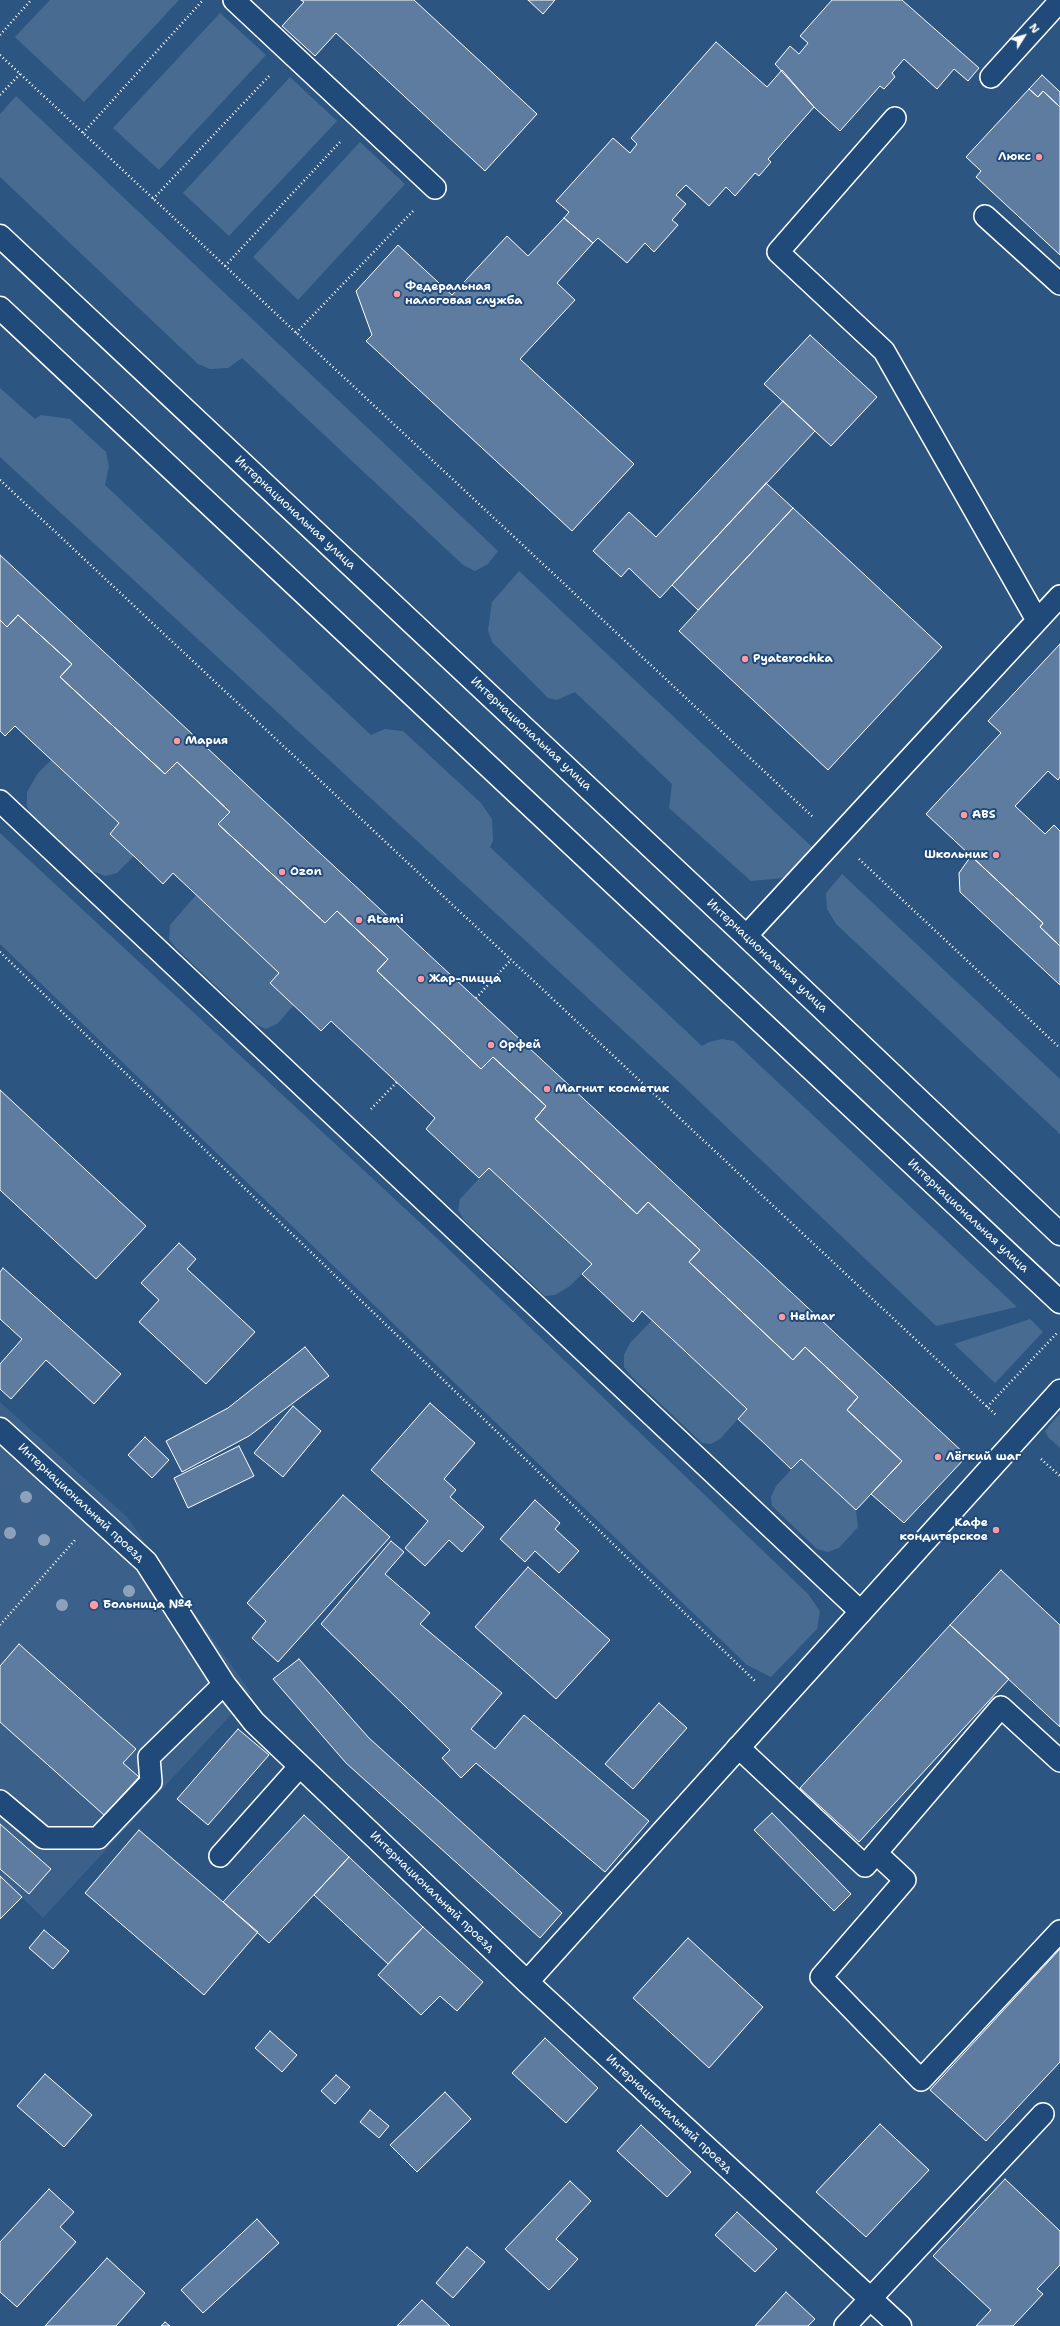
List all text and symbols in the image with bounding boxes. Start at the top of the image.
north arrow [1004,16,1044,56]
text: N [1025,20,1043,36]
place label: Люкс [998,150,1031,164]
marker: Люкс [1034,152,1044,162]
place label: Федеральная налоговая служба [405,280,522,308]
marker: Федеральная налоговая служба [392,289,402,299]
street label: Интернациональная улица [232,453,358,573]
place label: Pyaterochka [753,652,833,666]
marker: Pyaterochka [740,654,750,664]
street label: Интернациональная улица [468,674,594,794]
place label: Мария [185,734,228,748]
marker: Мария [172,736,182,746]
place label: ABS [972,808,996,822]
marker: ABS [959,810,969,820]
place label: Школьник [924,848,988,862]
marker: Школьник [991,850,1001,860]
place label: Ozon [290,865,322,879]
marker: Ozon [277,867,287,877]
street label: Интернациональная улица [704,896,830,1016]
place label: Atemi [367,913,404,927]
marker: Atemi [354,915,364,925]
place label: Жар-пицца [429,972,501,986]
marker: Жар-пицца [416,974,426,984]
place label: Орфей [499,1038,541,1052]
marker: Орфей [486,1040,496,1050]
place label: Магнит косметик [555,1082,669,1096]
marker: Магнит косметик [542,1084,552,1094]
street label: Интернациональная улица [905,1156,1031,1276]
place label: Helmar [790,1310,835,1324]
marker: Helmar [777,1312,787,1322]
street label: Интернациональный проезд [15,1441,147,1565]
place label: Лёгкий шаг [946,1450,1021,1464]
marker: Лёгкий шаг [933,1452,943,1462]
place label: Кафе кондитерское [899,1516,988,1544]
marker: Кафе кондитерское [991,1525,1001,1535]
place label: Больница №4 [103,1598,192,1612]
marker: Больница №4 [88,1599,100,1611]
street label: Интернациональный проезд [367,1829,497,1955]
street label: Интернациональный проезд [603,2052,735,2176]

